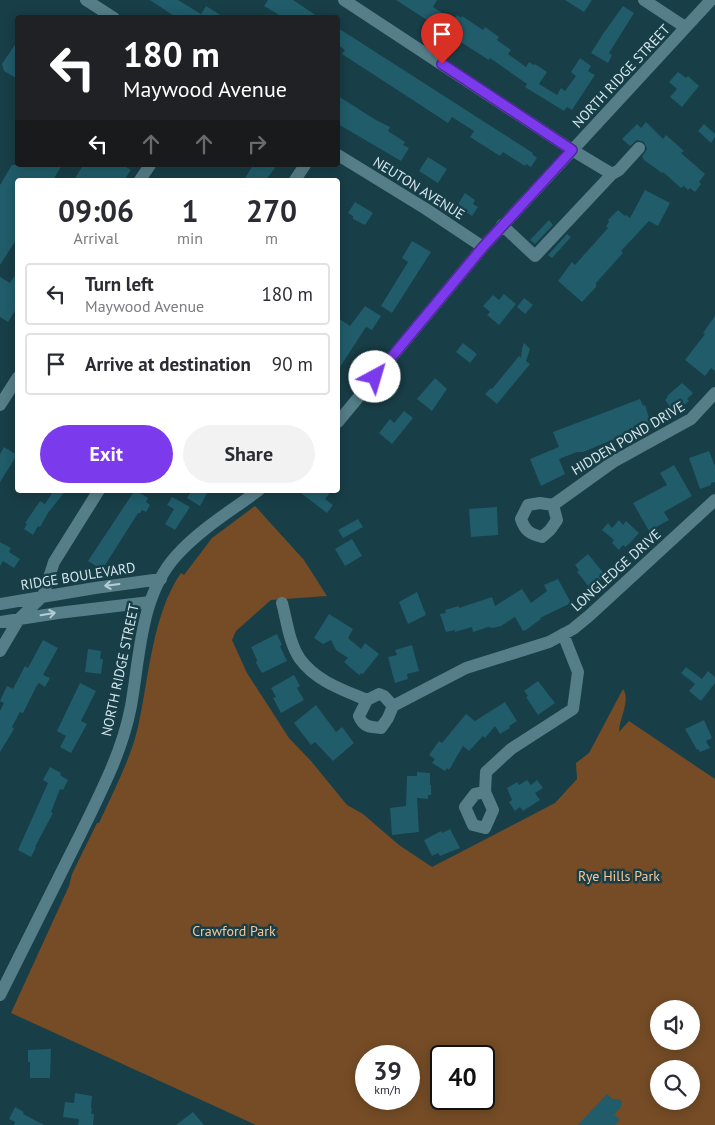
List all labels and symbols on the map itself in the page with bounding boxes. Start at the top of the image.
pin [421,13,463,64]
street label: NORTH RIDGE STREET [568,20,674,132]
street label: NEUTON AVENUE [370,153,468,223]
position arrow [348,350,400,402]
street label: HIDDEN POND DRIVE [568,397,688,479]
street label: LONGLEDGE DRIVE [567,525,665,615]
street label: RIDGE BOULEVARD [19,558,137,594]
one-way arrow [105,580,121,590]
street label: NORTH RIDGE STREET [97,602,143,738]
one-way arrow [40,609,56,619]
park label: Rye Hills Park [578,867,660,885]
park label: Crawford Park [192,922,276,940]
speed limit sign: 40 [430,1045,495,1110]

